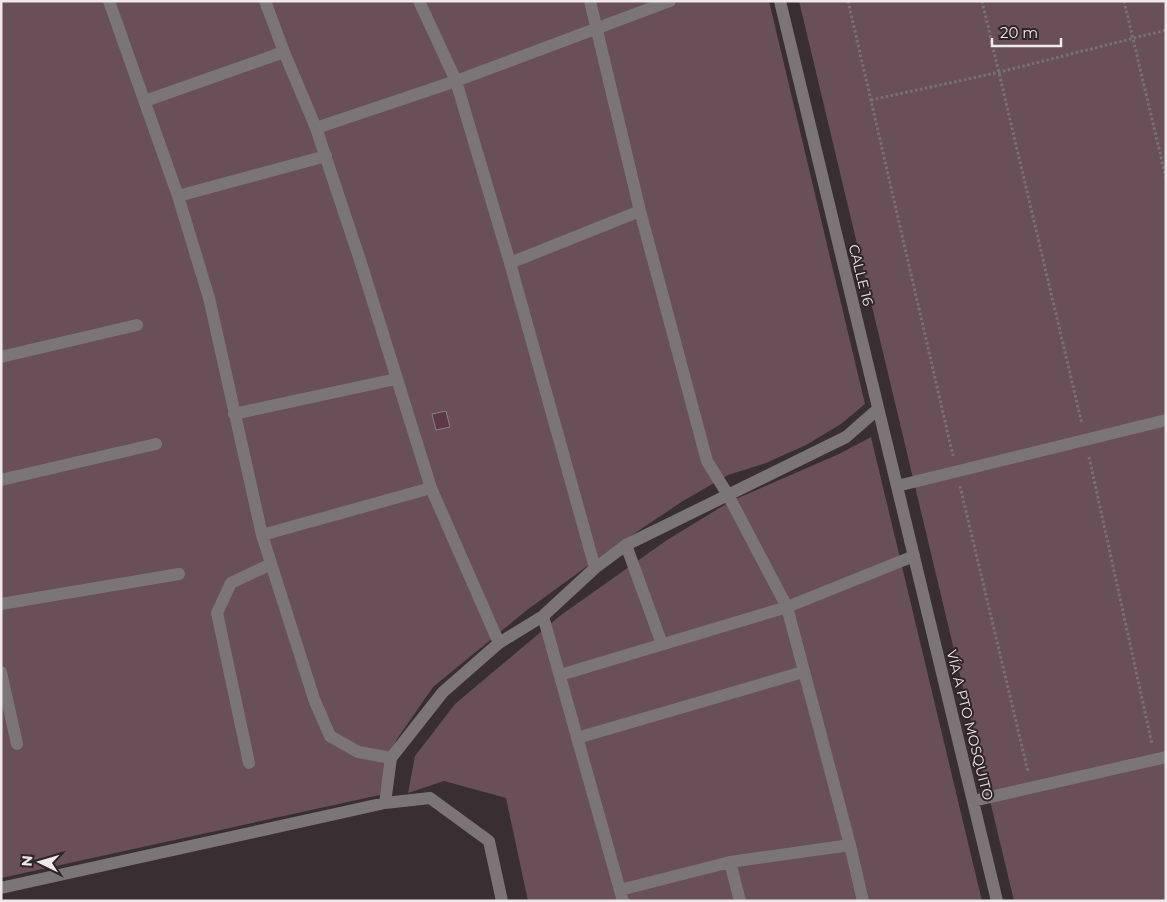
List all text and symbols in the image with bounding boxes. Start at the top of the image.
scale bar [992,15,1061,47]
text: 20 m [1000,23,1038,42]
street label: CALLE 16 [845,242,877,308]
street label: VÍA A PTO MOSQUITO [943,648,997,802]
north arrow [15,837,65,887]
text: N [18,854,37,867]

